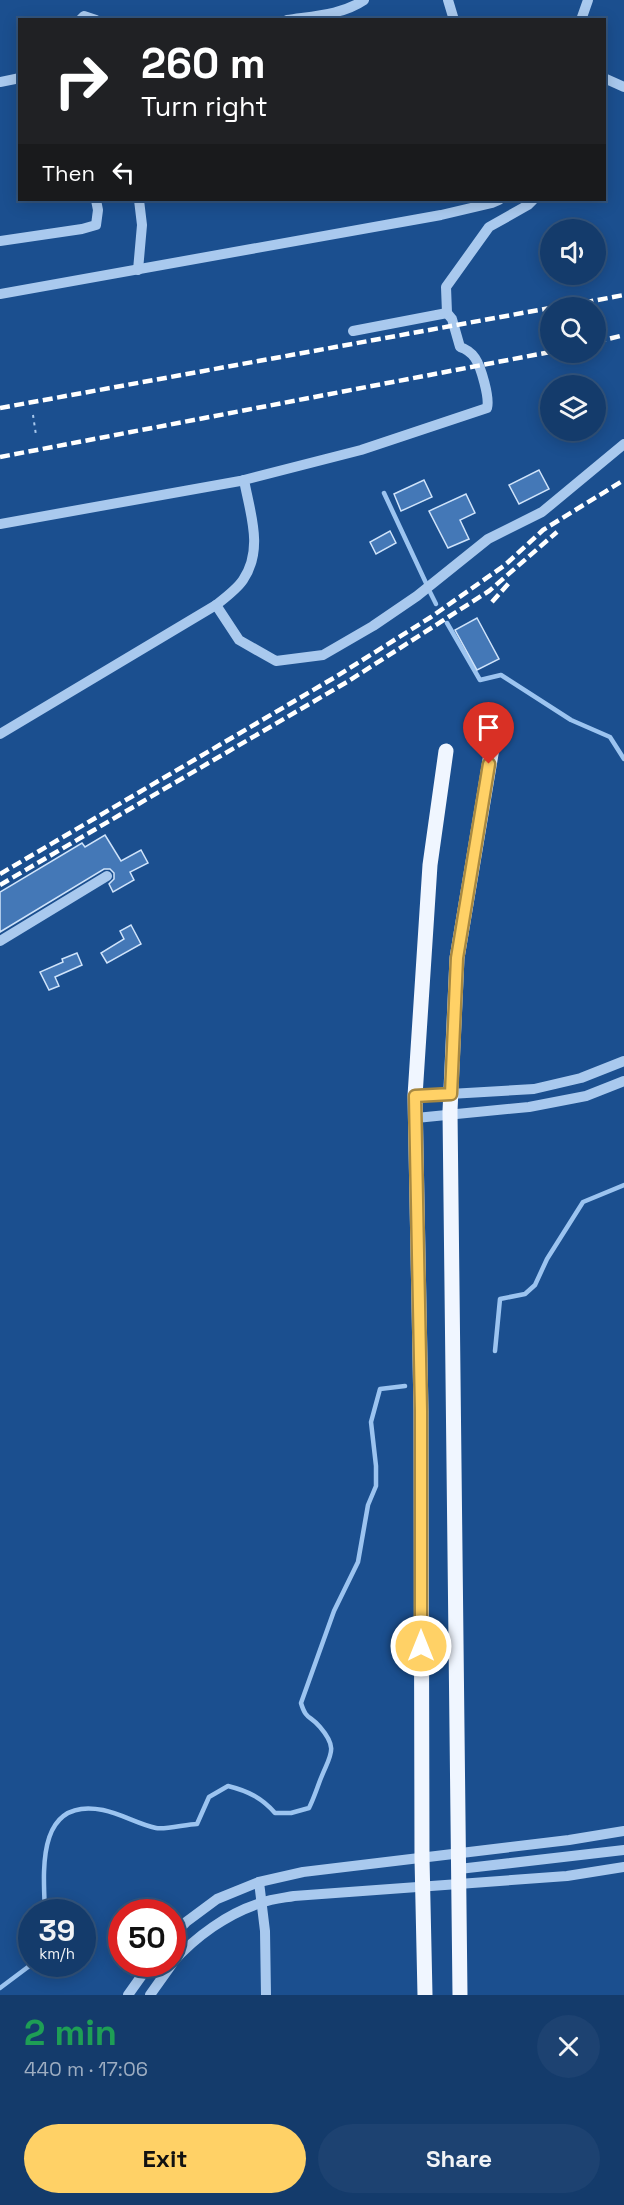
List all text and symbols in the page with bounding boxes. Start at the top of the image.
text: 260 m [141,37,266,90]
icon: right [42,42,120,120]
text: Turn right [141,89,268,124]
icon: left [107,156,140,189]
text: Then [42,159,95,187]
map controls [540,219,606,441]
button: sound [540,219,606,285]
button: search [540,297,606,363]
button: layers [540,375,606,441]
pin [463,702,514,764]
icon: arrive [472,711,505,744]
position arrow [389,1614,453,1678]
speed limit sign: 50 [108,1899,186,1977]
text: 39 [39,1911,75,1950]
text: km/h [39,1944,75,1963]
text: 2 min [24,2010,117,2056]
button: close [537,2015,600,2078]
text: 440 m · 17:06 [24,2056,148,2082]
button: Exit [24,2124,306,2193]
button: Share [318,2124,600,2193]

